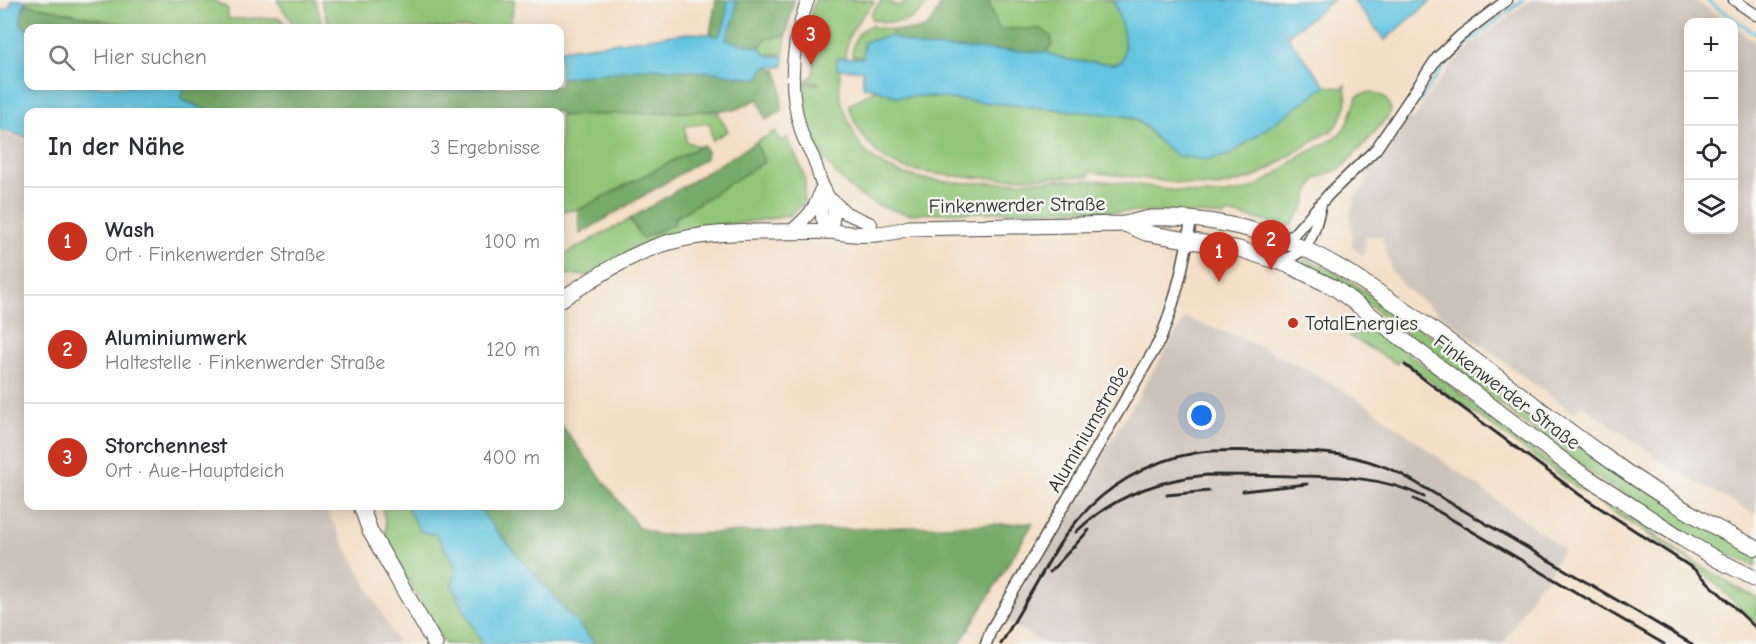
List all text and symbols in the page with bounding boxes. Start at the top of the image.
pin: 3 [792,16,830,65]
map controls [1684,18,1738,234]
button: + [1684,18,1738,72]
search box [24,24,564,90]
icon: search [45,41,78,74]
text: Hier suchen [93,44,207,70]
button: − [1684,72,1738,126]
button: locate [1684,126,1738,180]
text: In der Nähe [48,132,185,162]
text: 3 Ergebnisse [430,136,540,159]
button: layers [1684,180,1738,234]
street label: Finkenwerder Straße [928,192,1106,218]
text: Wash [105,217,155,243]
pin: 2 [1252,220,1290,270]
text: 1 [64,230,71,253]
text: 100 m [485,230,540,253]
pin: 1 [1200,232,1238,282]
text: Ort · Finkenwerder Straße [105,243,325,266]
place label: TotalEnergies [1305,312,1418,335]
marker: TotalEnergies [1286,316,1300,330]
text: Aluminiumwerk [105,325,247,351]
street label: Finkenwerder Straße [1429,330,1585,454]
text: 2 [63,338,72,361]
text: 120 m [486,338,540,361]
text: Haltestelle · Finkenwerder Straße [105,351,385,374]
street label: Aluminiumstraße [1043,362,1133,496]
your location [1187,401,1216,430]
text: Storchennest [105,433,227,459]
text: 3 [63,446,72,469]
text: 400 m [483,446,540,469]
text: Ort · Aue-Hauptdeich [105,459,284,482]

